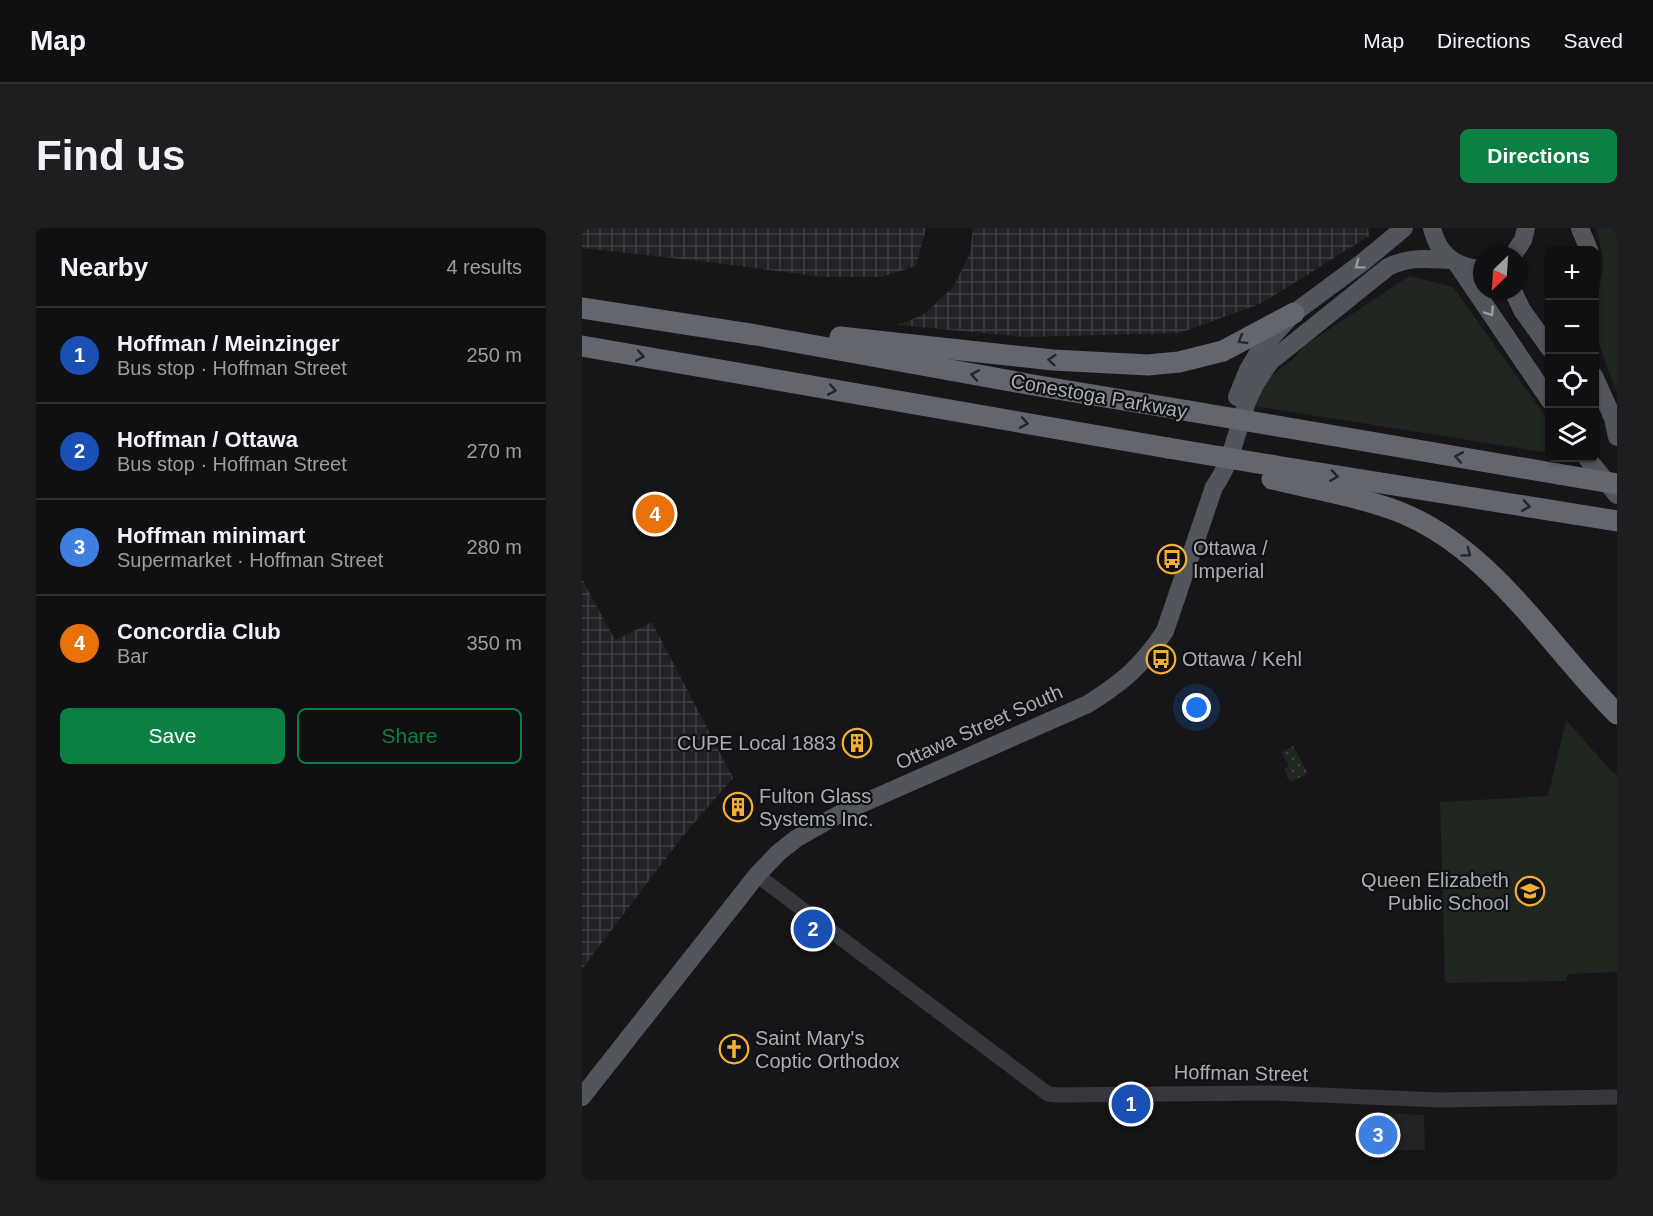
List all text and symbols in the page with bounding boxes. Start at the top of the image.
text: Map [30,25,86,56]
text: Map [1363,29,1404,52]
text: Directions [1437,29,1530,52]
text: Saved [1563,29,1623,52]
button: Directions [1460,129,1617,183]
text: Find us [36,132,185,179]
north arrow [1473,246,1527,300]
map controls [1545,246,1599,462]
button: + [1545,246,1599,300]
text: Nearby [60,252,148,282]
text: 4 results [446,256,522,278]
one-way arrow [1354,257,1365,268]
button: − [1545,300,1599,354]
one-way arrow [1483,306,1494,317]
text: Hoffman / Meinzinger [117,331,339,356]
one-way arrow [1238,333,1248,345]
text: 1 [74,344,85,366]
text: 250 m [466,344,522,366]
one-way arrow [634,349,644,362]
one-way arrow [1047,354,1056,367]
button: locate [1545,354,1599,408]
text: Bus stop · Hoffman Street [117,357,347,379]
one-way arrow [971,369,980,381]
street label: Conestoga Parkway [1009,370,1189,422]
one-way arrow [827,383,836,395]
button: layers [1545,408,1599,462]
one-way arrow [1018,416,1028,429]
text: Hoffman / Ottawa [117,427,298,452]
text: 2 [74,440,85,462]
text: 270 m [466,440,522,462]
one-way arrow [1454,451,1464,464]
text: Bus stop · Hoffman Street [117,453,347,475]
one-way arrow [1329,469,1338,481]
pin: 4 [636,492,674,536]
one-way arrow [1521,500,1531,512]
text: Hoffman minimart [117,523,305,548]
text: 3 [74,536,85,558]
text: 280 m [466,536,522,558]
place label: Ottawa / Imperial [1193,537,1268,582]
bus stop icon: Ottawa / Imperial [1156,543,1188,575]
one-way arrow [1460,546,1471,557]
text: Supermarket · Hoffman Street [117,549,383,571]
text: Concordia Club [117,619,281,644]
text: 4 [74,632,85,654]
text: 350 m [466,632,522,654]
bus stop icon: Ottawa / Kehl [1145,643,1177,675]
text: Bar [117,645,148,667]
place label: Ottawa / Kehl [1182,648,1302,670]
street label: Ottawa Street South [892,680,1066,774]
your location [1182,693,1211,722]
button: Save [60,708,285,764]
button: Share [297,708,522,764]
building icon: CUPE Local 1883 [841,727,873,759]
place label: CUPE Local 1883 [677,732,836,754]
place label: Fulton Glass Systems Inc. [759,785,873,830]
building icon: Fulton Glass Systems Inc. [722,791,754,823]
place label: Queen Elizabeth Public School [1361,869,1509,914]
school or university icon: Queen Elizabeth Public School [1514,875,1546,907]
pin: 2 [794,906,832,952]
place label: Saint Mary's Coptic Orthodox [755,1027,900,1072]
church icon: Saint Mary's Coptic Orthodox [718,1033,750,1065]
street label: Hoffman Street [1174,1061,1309,1085]
pin: 1 [1112,1082,1150,1126]
pin: 3 [1358,1112,1398,1158]

